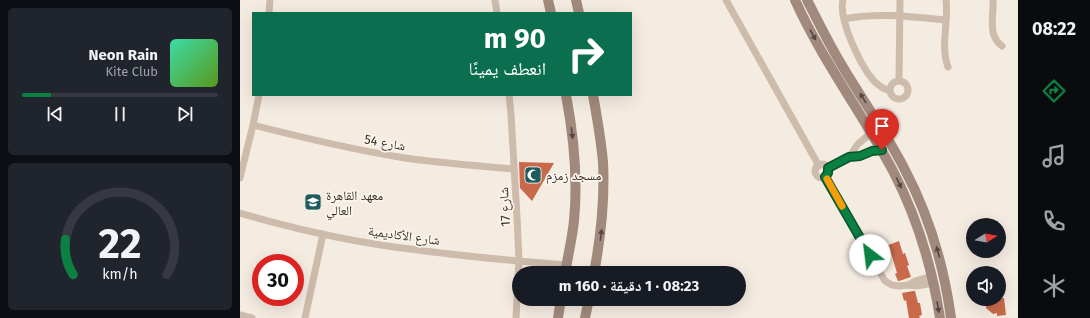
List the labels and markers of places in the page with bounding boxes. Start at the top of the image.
pin [865,109,899,150]
mosque icon: مسجد زمزم [523,165,543,185]
place label: مسجد زمزم [546,168,601,184]
place label: معهد القاهرة العالي [326,188,383,221]
school or university icon: معهد القاهرة العالي [303,192,323,212]

